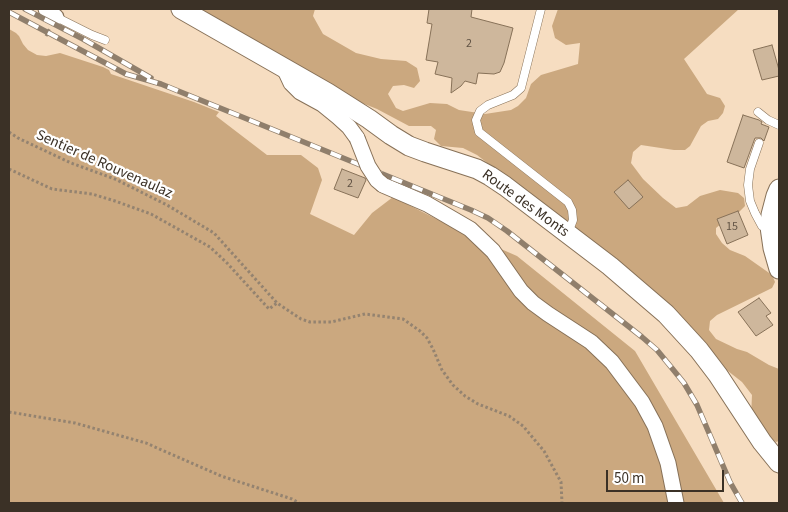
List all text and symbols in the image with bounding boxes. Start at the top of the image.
house number: 2 [466,37,472,51]
street label: Sentier de Rouvenaulaz [33,127,175,203]
street label: Route des Monts [478,166,572,242]
house number: 2 [347,177,353,191]
house number: 15 [726,220,738,234]
scale bar [608,460,726,492]
text: 50 m [614,468,644,489]

